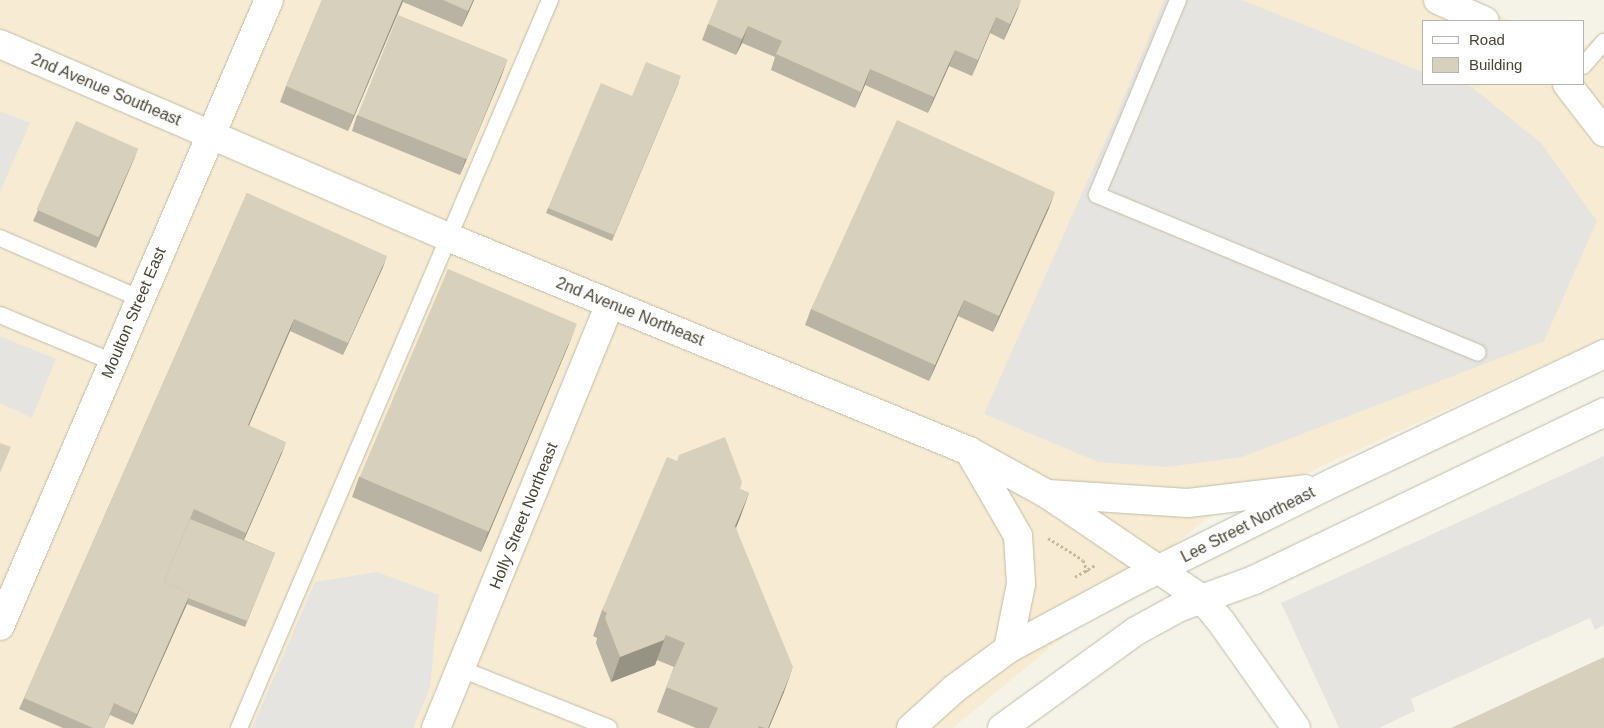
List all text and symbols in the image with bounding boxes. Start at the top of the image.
legend [1422,20,1584,85]
text: Road [1469,31,1505,48]
street label: 2nd Avenue Southeast [28,50,184,130]
text: Building [1469,56,1522,73]
street label: Moulton Street East [98,245,170,381]
street label: 2nd Avenue Northeast [553,273,707,351]
street label: Holly Street Northeast [486,440,562,592]
street label: Lee Street Northeast [1178,483,1318,567]

